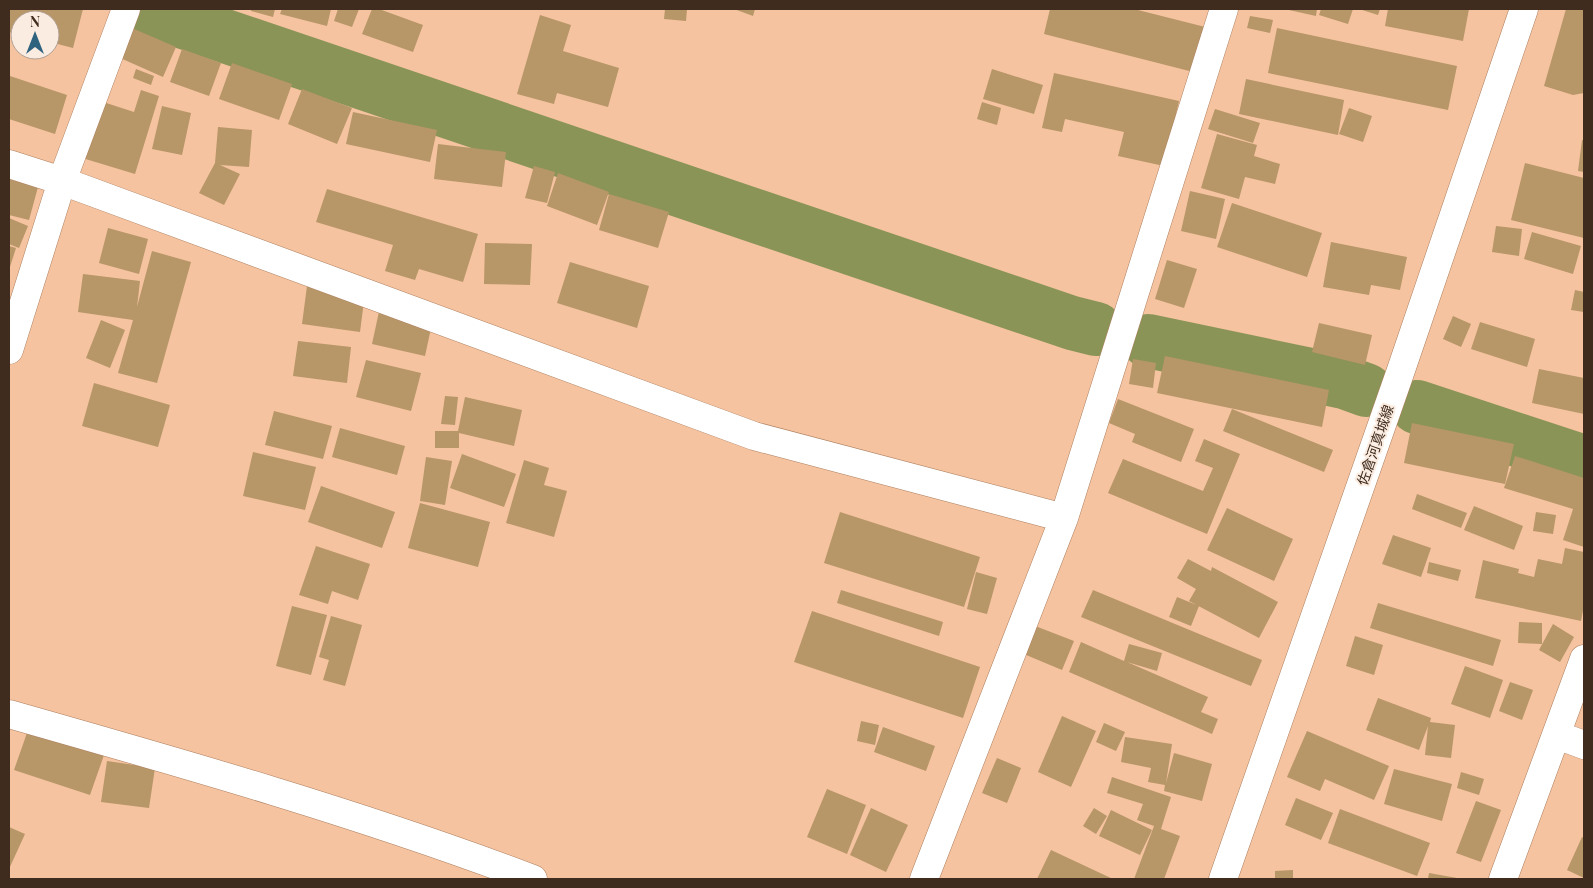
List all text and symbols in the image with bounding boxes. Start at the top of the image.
north arrow [10,10,60,60]
text: N [30,12,40,31]
street label: 佐倉河真城線 [1352,402,1398,488]

